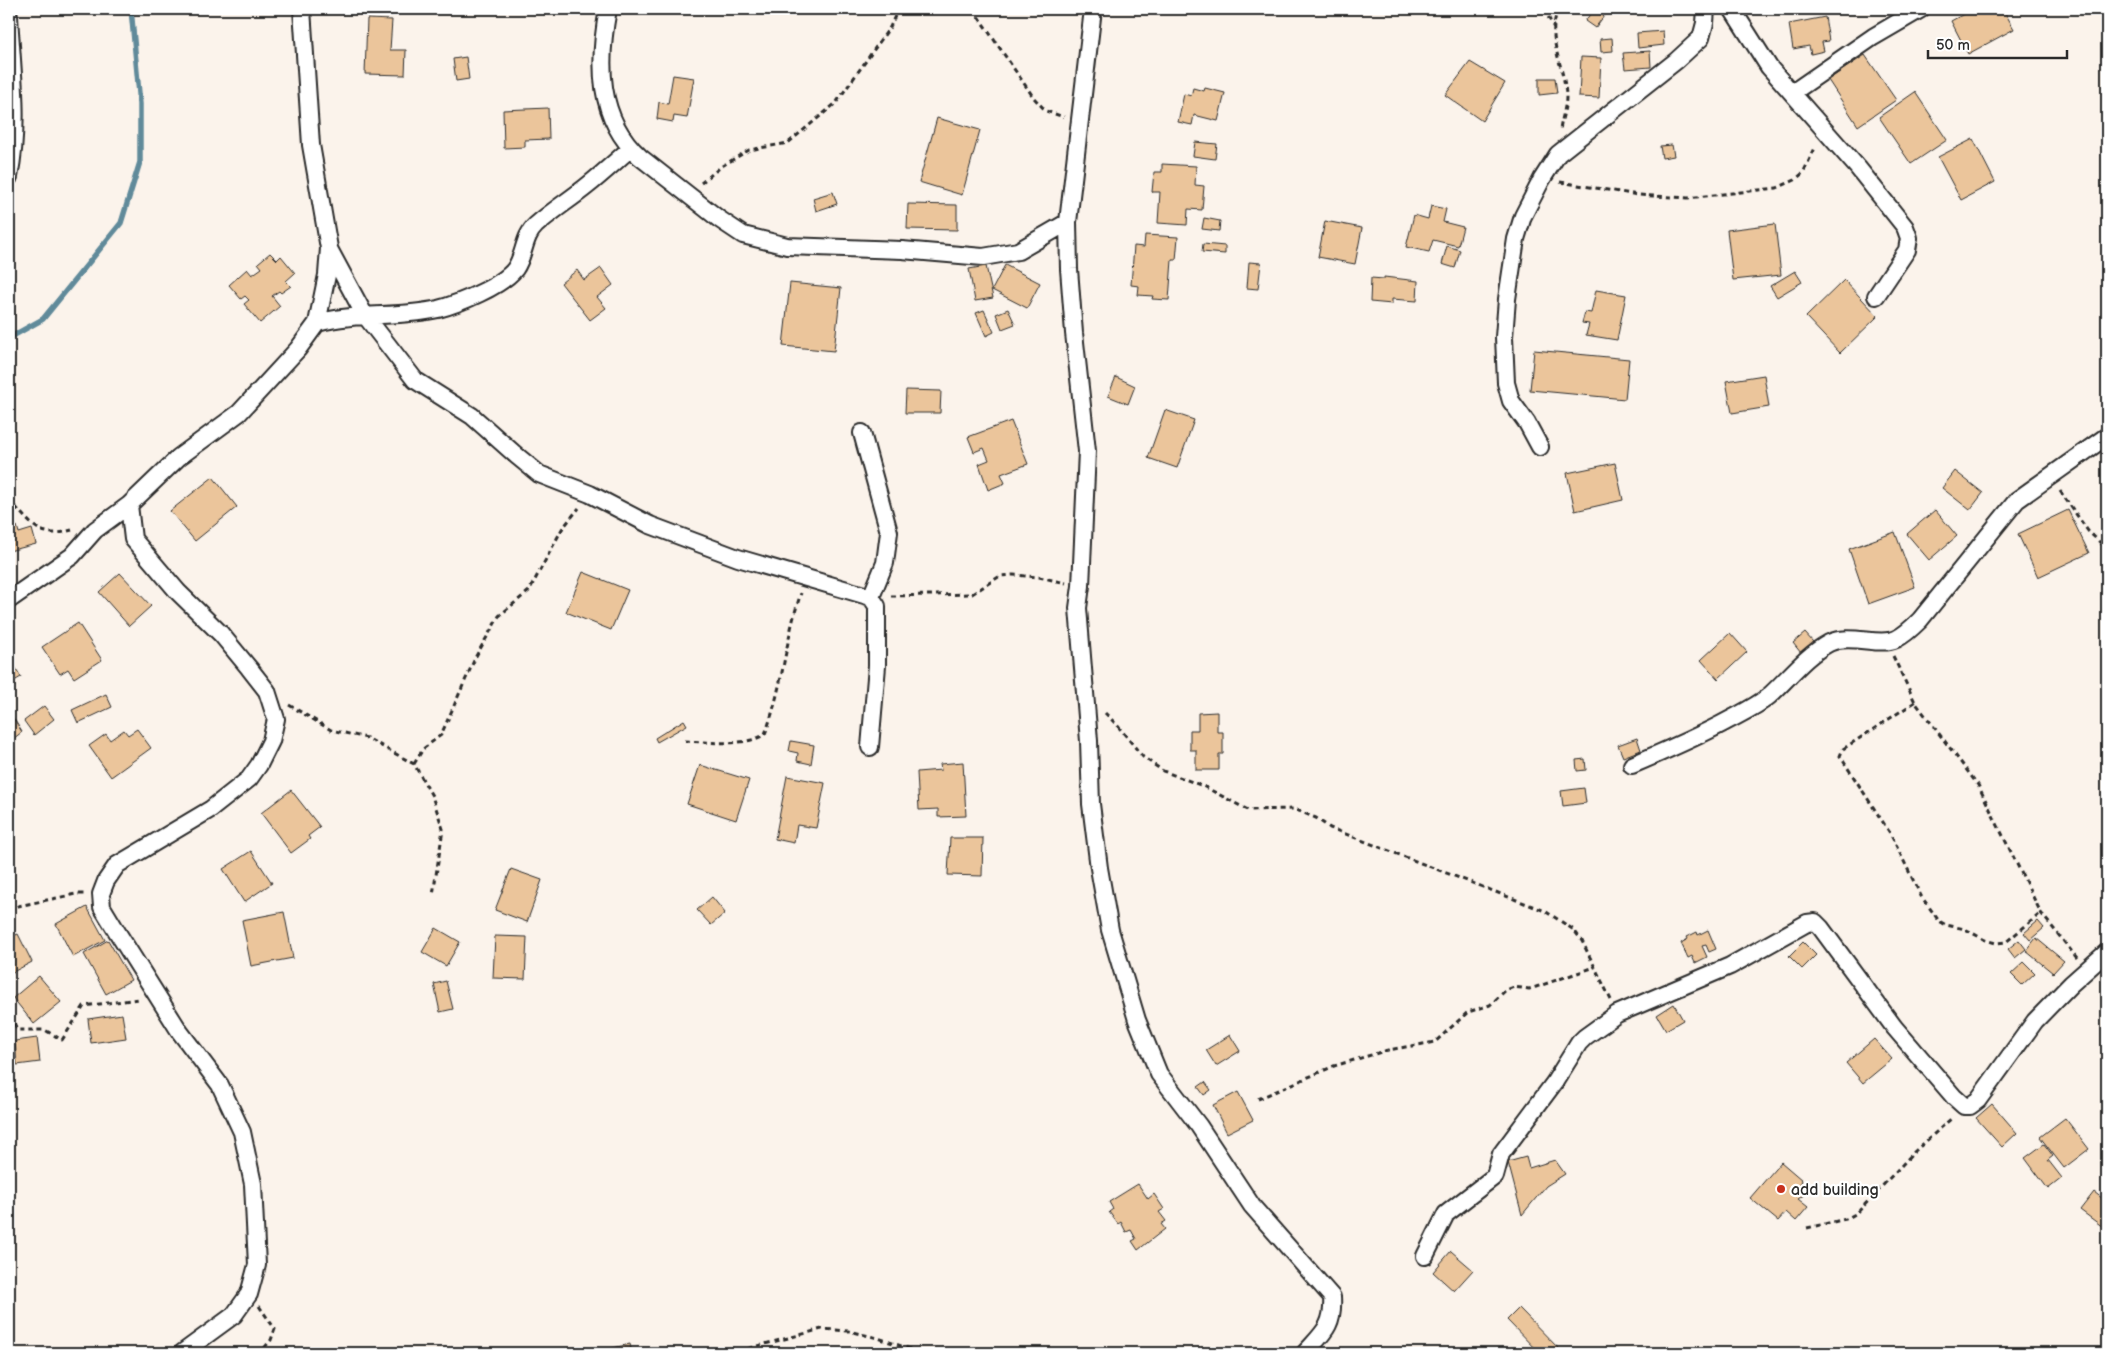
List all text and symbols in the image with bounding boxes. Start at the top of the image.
scale bar [1928,28,2067,60]
text: 50 m [1936,36,1970,55]
place label: add building [1791,1181,1879,1200]
marker: add building [1775,1183,1787,1195]

